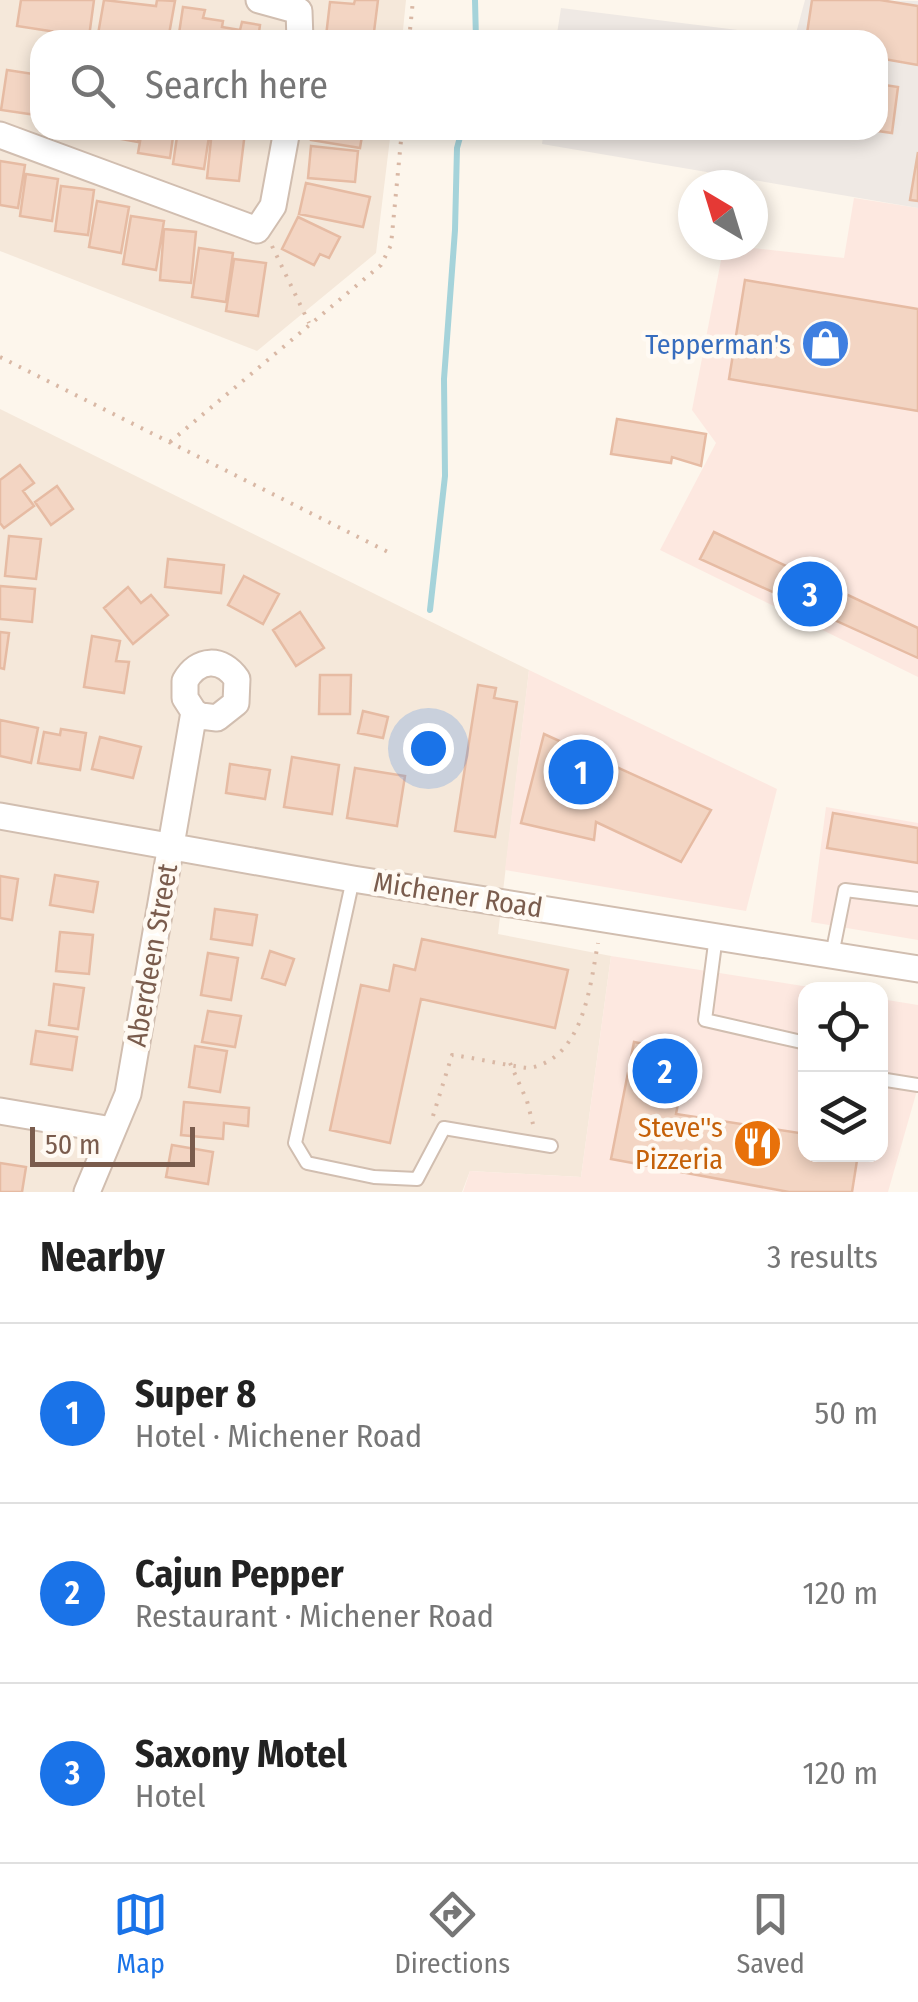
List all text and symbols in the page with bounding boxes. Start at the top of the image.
search box [30,30,888,140]
icon: search [65,58,120,113]
text: Search here [145,62,328,108]
north arrow [678,170,768,260]
shop icon: Tepperman's [800,318,852,370]
place label: Tepperman's [645,328,791,361]
pin: 3 [778,556,842,632]
your location [403,723,454,774]
pin: 1 [548,734,614,810]
street label: Aberdeen Street [120,860,184,1049]
street label: Michener Road [371,865,545,925]
map controls [798,982,888,1162]
button: locate [798,982,888,1072]
pin: 2 [632,1034,698,1108]
button: layers [798,1072,888,1162]
place label: Steve''s Pizzeria [635,1111,723,1176]
restaurant icon: Steve''s Pizzeria [732,1117,784,1169]
scale bar [30,1122,195,1166]
text: 50 m [45,1128,101,1161]
text: Nearby [40,1232,165,1282]
text: 3 results [767,1238,878,1276]
text: Super 8 [135,1371,256,1417]
text: 1 [66,1394,79,1432]
text: 50 m [815,1394,878,1432]
text: Hotel · Michener Road [135,1417,422,1455]
text: Cajun Pepper [135,1551,344,1597]
text: 2 [65,1574,80,1612]
text: 120 m [803,1574,878,1612]
text: Restaurant · Michener Road [135,1597,494,1635]
text: Saxony Motel [135,1731,347,1777]
text: 3 [65,1754,80,1792]
text: 120 m [803,1754,878,1792]
text: Hotel [135,1777,205,1815]
tab: Map [113,1887,168,1980]
tab: Directions [394,1887,510,1980]
tab: Saved [736,1887,805,1980]

